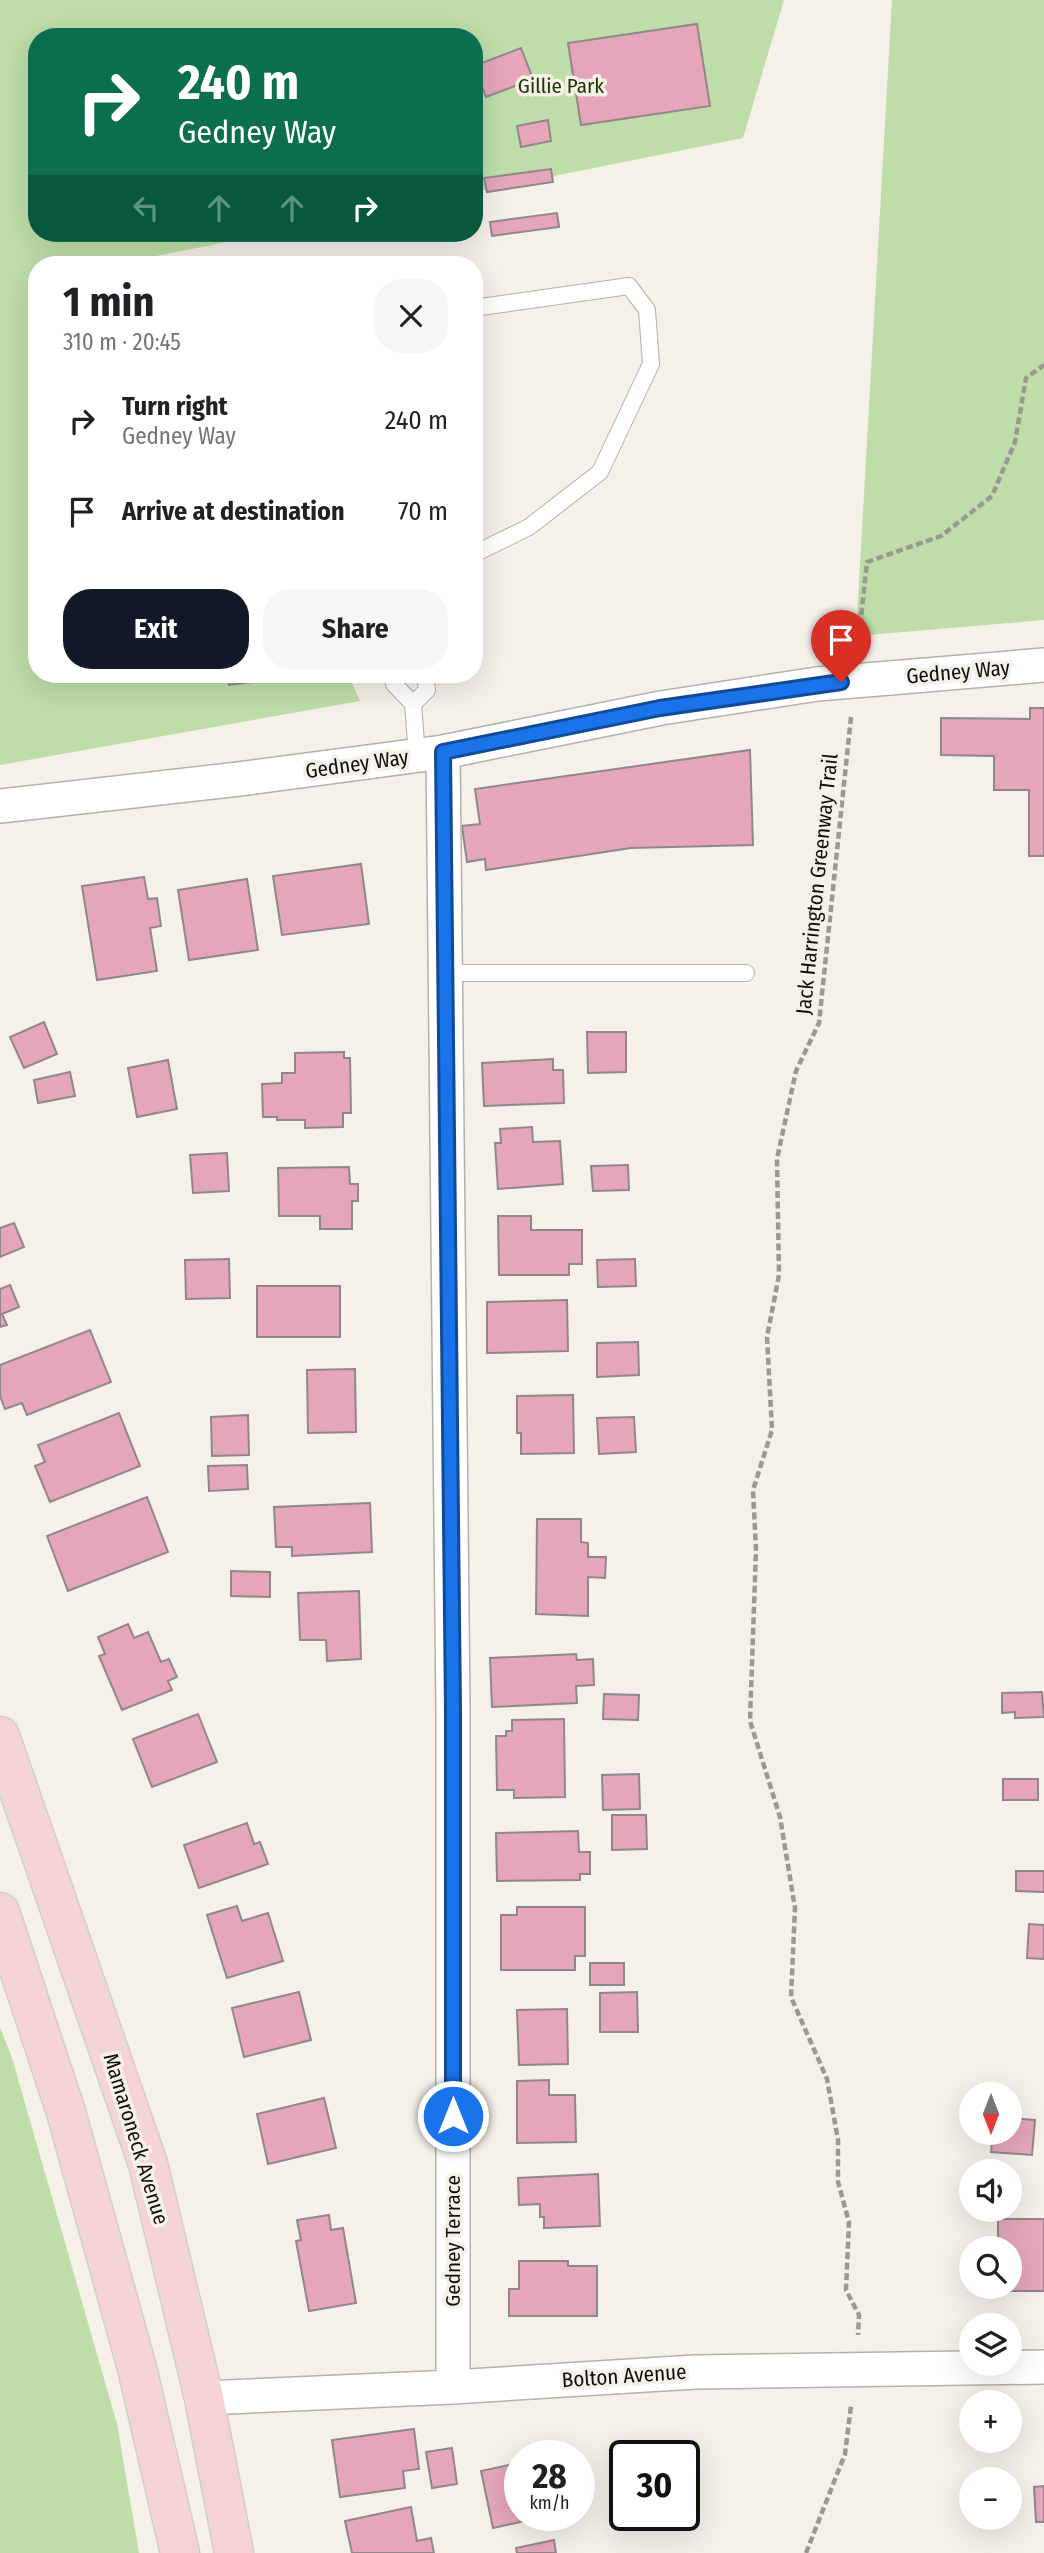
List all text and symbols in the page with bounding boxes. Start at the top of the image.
text: 240 m [178,53,299,112]
icon: right [63,56,154,147]
park label: Gillie Park [518,73,604,99]
text: Gedney Way [178,113,336,151]
icon: left [127,189,165,227]
icon: ahead [200,189,238,227]
icon: ahead [273,189,311,227]
icon: right [346,189,384,227]
text: 1 min [63,277,154,327]
button: close [374,279,448,353]
text: 310 m · 20:45 [63,328,181,356]
text: Turn right [122,391,228,422]
icon: right [63,402,101,440]
text: 240 m [385,405,448,436]
text: Gedney Way [122,422,236,450]
icon: arrive [63,493,101,531]
text: Arrive at destination [122,496,345,527]
text: 70 m [398,496,448,527]
button: Exit [63,589,249,669]
button: Share [263,589,448,669]
pin [811,610,871,682]
icon: arrive [822,621,860,659]
street label: Gedney Way [905,654,1011,689]
street label: Gedney Way [304,744,411,784]
street label: Jack Harrington Greenway Trail [790,752,844,1016]
street label: Mamaroneck Avenue [98,2050,174,2228]
position arrow [416,2079,490,2153]
north arrow [959,2082,1022,2146]
map controls [959,2082,1022,2530]
button: sound [959,2159,1022,2222]
street label: Gedney Terrace [440,2175,466,2307]
button: search [959,2236,1022,2299]
button: layers [959,2313,1022,2376]
street label: Bolton Avenue [561,2359,687,2393]
button: + [959,2390,1022,2453]
speed limit sign: 30 [609,2440,700,2531]
text: 28 [532,2455,567,2497]
button: − [959,2467,1022,2530]
text: km/h [529,2492,570,2514]

